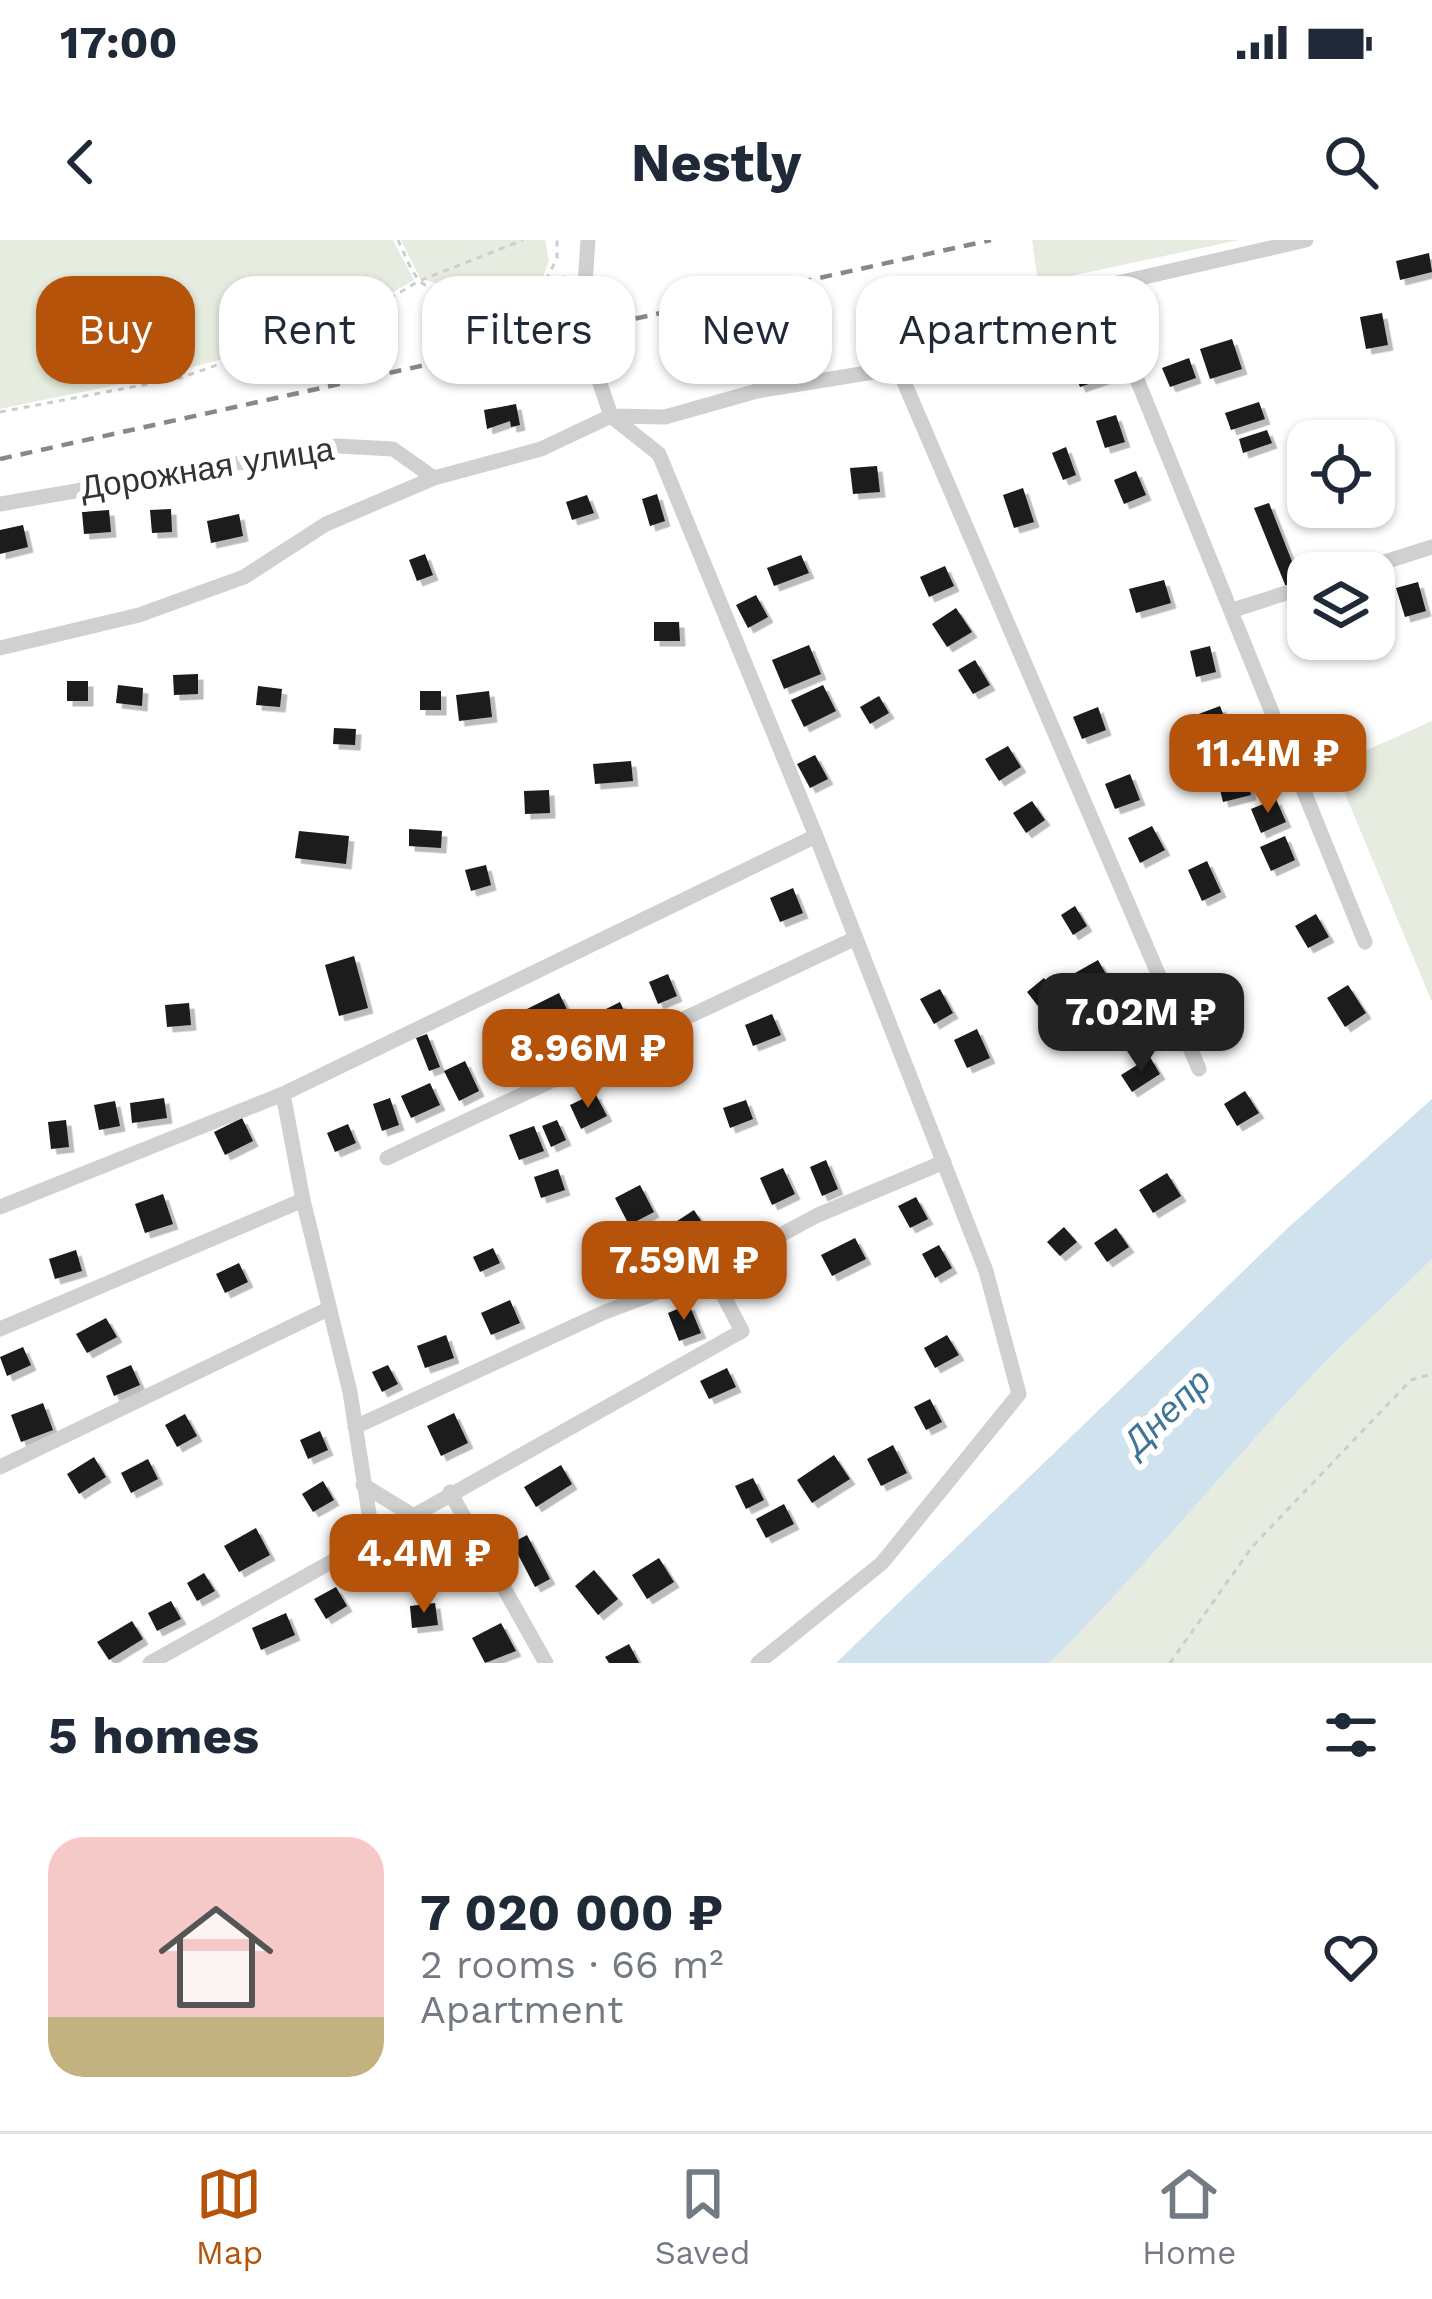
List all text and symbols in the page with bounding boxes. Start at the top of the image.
text: 17:00 [60,16,178,69]
icon: back [48,129,114,195]
icon: search [1318,129,1384,195]
text: Nestly [631,131,801,194]
chip: Buy [36,276,195,384]
chip: Rent [219,276,398,384]
chip: Filters [422,276,635,384]
chip: New [659,276,832,384]
chip: Apartment [856,276,1159,384]
map controls [1287,420,1395,660]
button: locate [1287,420,1395,528]
street label: Дорожная улица [78,429,337,507]
button: layers [1287,552,1395,660]
pin: 11.4M ₽ [1157,714,1379,816]
text: 11.4M ₽ [1196,730,1340,775]
pin: 7.02M ₽ [1030,973,1252,1075]
text: 7.02M ₽ [1065,989,1217,1034]
pin: 8.96M ₽ [477,1009,699,1111]
text: 8.96M ₽ [509,1025,667,1070]
pin: 7.59M ₽ [573,1221,795,1323]
text: 7.59M ₽ [609,1237,759,1282]
water label: Днепр [1112,1360,1219,1466]
pin: 4.4M ₽ [326,1514,522,1616]
text: 4.4M ₽ [357,1530,491,1575]
icon: filters [1318,1702,1384,1768]
text: 5 homes [48,1706,259,1765]
text: 7 020 000 ₽ [420,1883,723,1942]
icon: home [144,1885,288,2029]
icon: heart [1318,1924,1384,1990]
text: 2 rooms · 66 m² [420,1942,723,1987]
text: Apartment [420,1987,623,2032]
tab: Map [196,2161,263,2272]
tab: Saved [655,2161,750,2272]
tab: Home [1142,2161,1236,2272]

